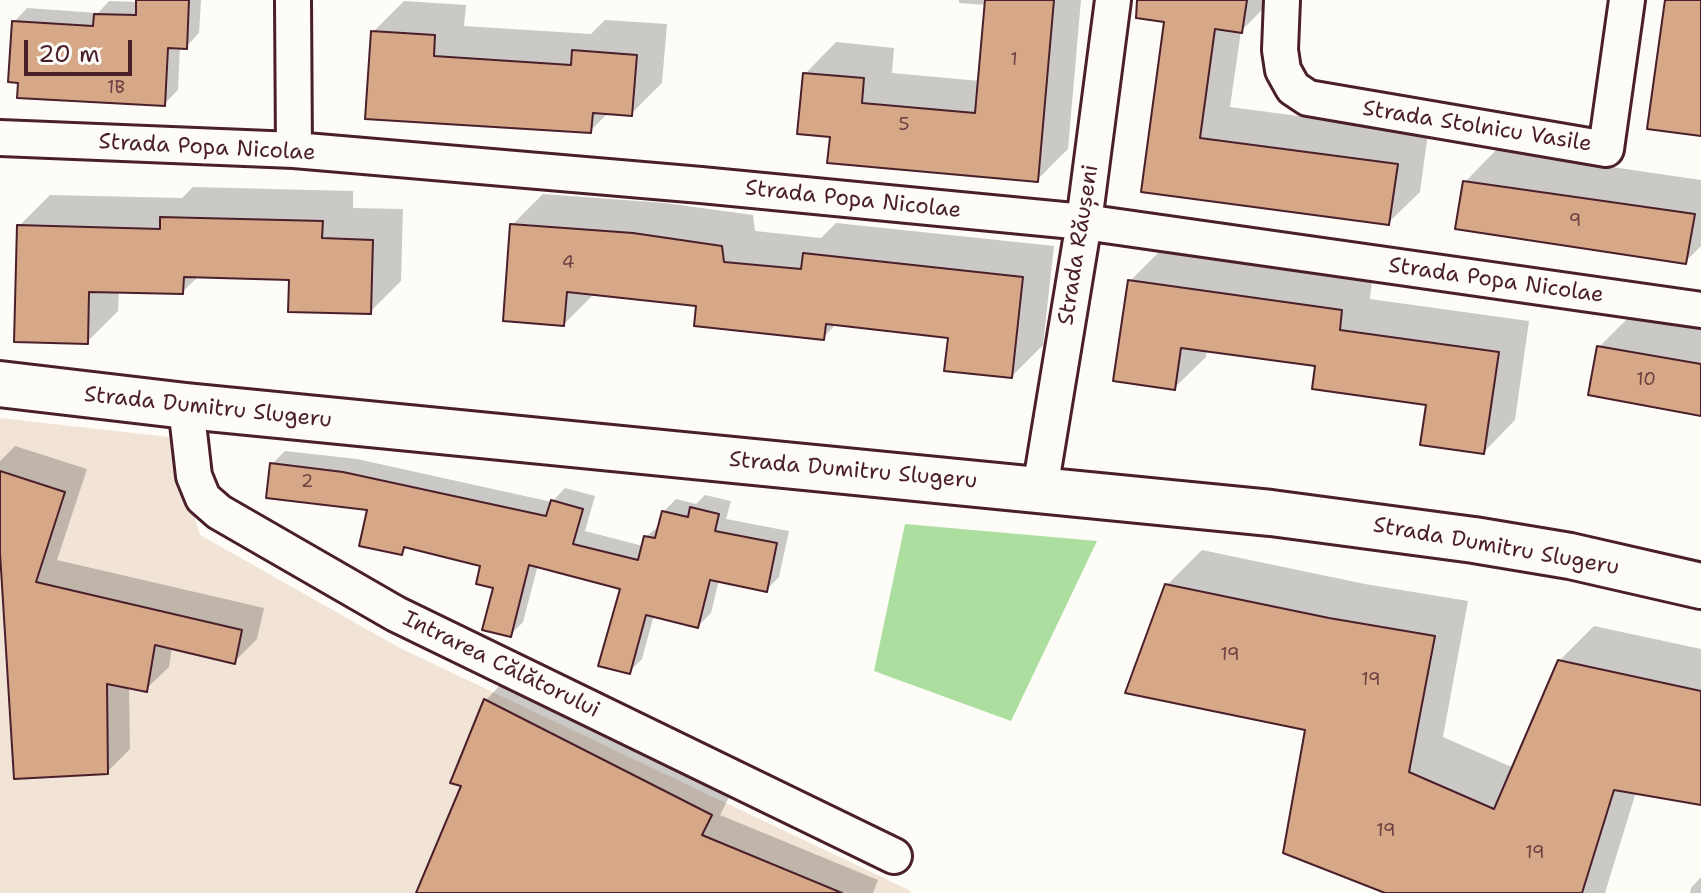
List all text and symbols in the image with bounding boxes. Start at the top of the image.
scale bar [28,24,136,74]
text: 20 m [38,38,100,70]
house number: 1 [1010,49,1018,71]
house number: 1B [107,77,125,99]
street label: Strada Stolnicu Vasile [1361,96,1593,158]
house number: 5 [898,114,910,136]
street label: Strada Popa Nicolae [98,129,316,167]
street label: Strada Răușeni [1053,163,1105,327]
street label: Strada Popa Nicolae [744,176,962,224]
house number: 9 [1569,210,1581,232]
house number: 4 [562,252,574,274]
street label: Strada Popa Nicolae [1387,253,1605,309]
house number: 10 [1636,369,1656,391]
street label: Strada Dumitru Slugeru [83,382,333,434]
street label: Strada Dumitru Slugeru [728,447,978,495]
house number: 2 [301,471,313,493]
street label: Strada Dumitru Slugeru [1371,512,1621,582]
street label: Intrarea Călătorului [398,606,604,724]
house number: 19 [1220,644,1240,666]
house number: 19 [1361,669,1381,691]
house number: 19 [1376,820,1396,842]
house number: 19 [1525,842,1545,864]

